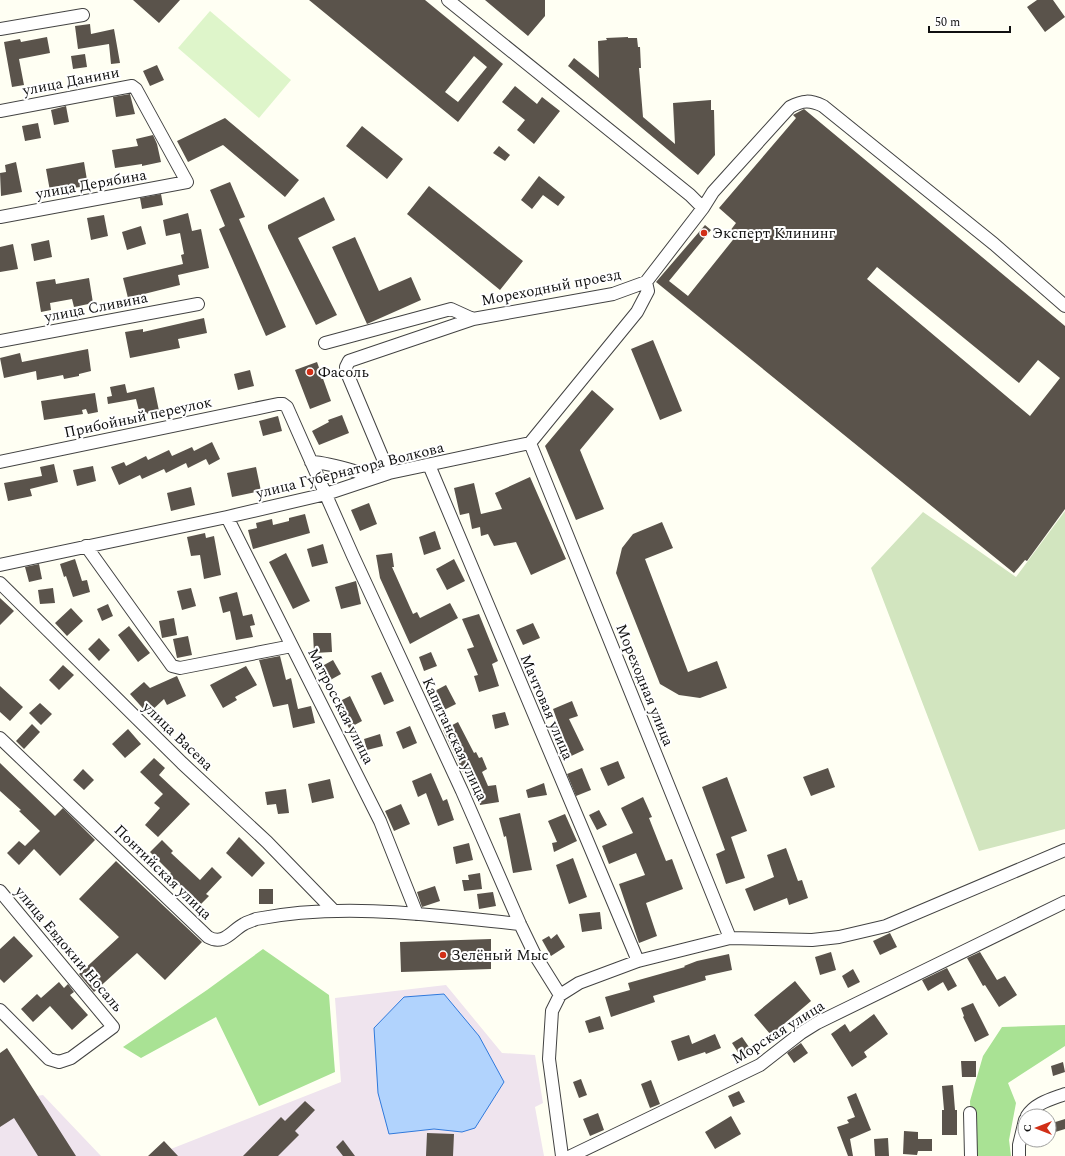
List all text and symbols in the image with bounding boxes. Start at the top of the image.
scale bar [929,8,1010,34]
text: 50 m [935,13,960,32]
street label: улица Данини [20,61,121,102]
street label: улица Дерябина [33,163,149,206]
place label: Эксперт Клининг [712,222,836,245]
marker: Эксперт Клининг [699,228,709,238]
street label: Мореходный проезд [479,263,623,312]
street label: улица Сливина [42,286,150,329]
place label: Фасоль [318,361,369,384]
marker: Фасоль [305,367,315,377]
street label: Прибойный переулок [62,391,214,444]
street label: улица Губернатора Волкова [253,436,447,505]
street label: Мореходная улица [610,621,680,750]
street label: Матросская улица [301,644,380,769]
street label: Мачтовая улица [514,651,579,764]
street label: Капитанская улица [416,674,494,805]
street label: улица Васева [136,696,219,777]
street label: Понтийская улица [108,819,218,926]
street label: улица Евдокии Носаль [8,881,129,1018]
place label: Зелёный Мыс [451,944,549,967]
marker: Зелёный Мыс [438,950,448,960]
street label: Морская улица [727,994,830,1070]
north arrow [1017,1108,1057,1148]
text: С [1019,1124,1036,1132]

